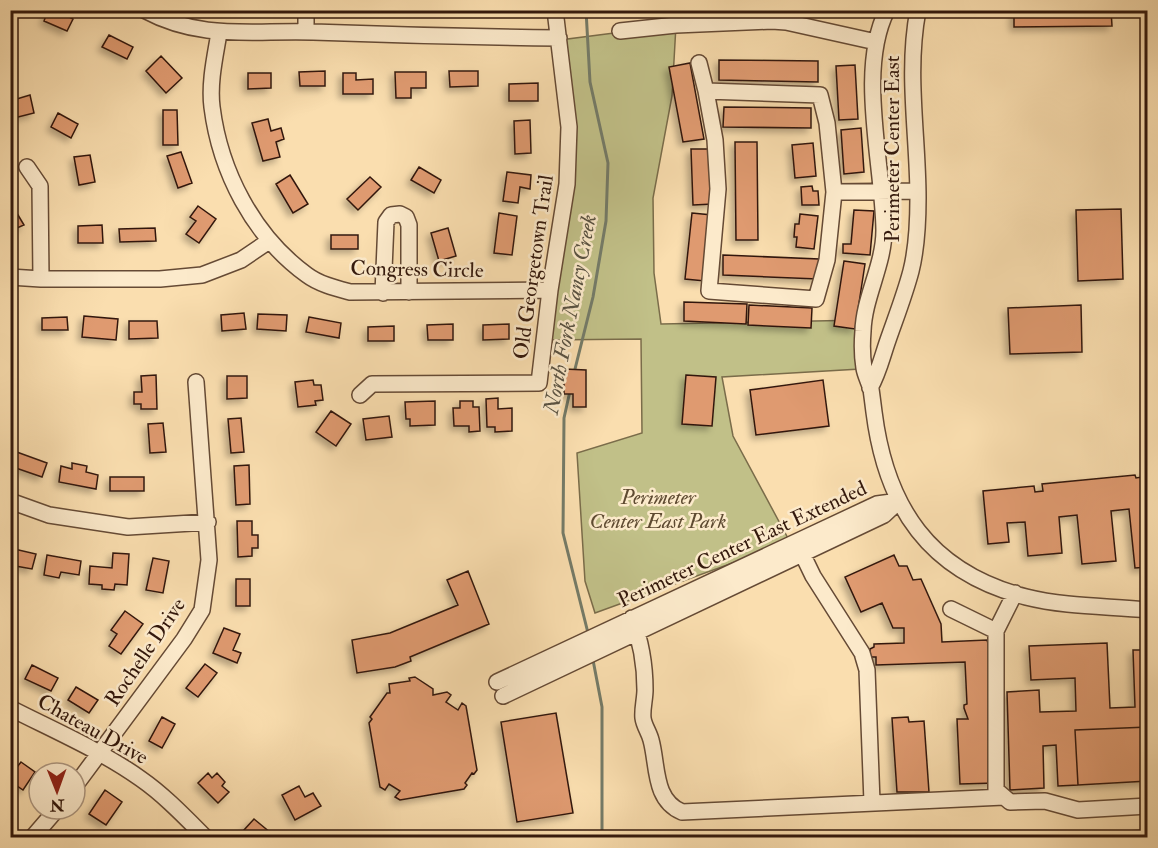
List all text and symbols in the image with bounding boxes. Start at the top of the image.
street label: Perimeter Center East [879,55,906,243]
street label: Old Georgetown Trail [507,172,560,361]
water label: North Fork Nancy Creek [537,212,603,417]
street label: Congress Circle [350,255,484,284]
street label: Perimeter Center East Extended [613,474,872,614]
park label: Perimeter Center East Park [589,484,727,535]
street label: Rochelle Drive [99,593,192,712]
street label: Chateau Drive [33,688,153,771]
north arrow [27,761,87,821]
text: N [49,795,66,815]

